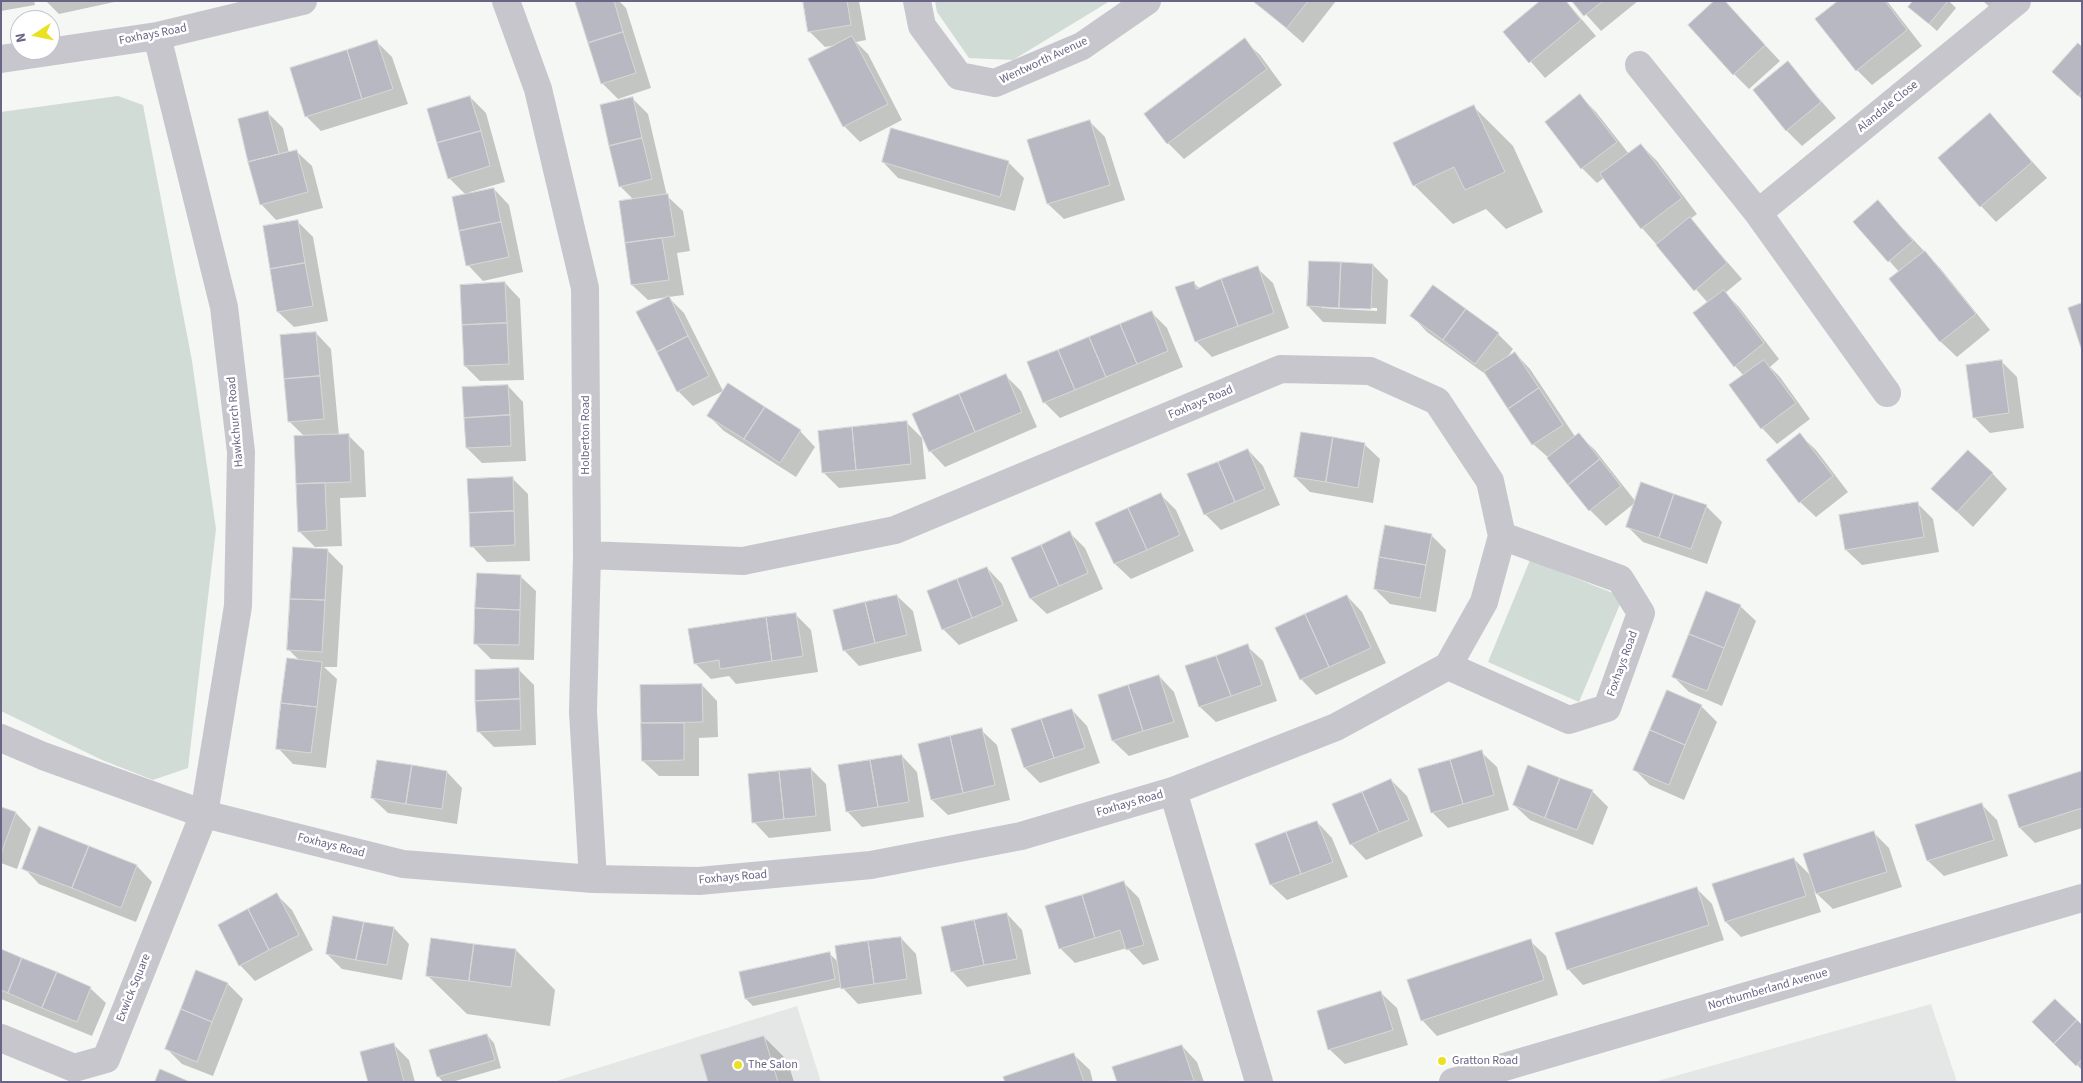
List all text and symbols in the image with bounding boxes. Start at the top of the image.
north arrow [10,10,60,60]
street label: Foxhays Road [118,21,188,49]
text: N [11,31,32,44]
street label: Wentworth Avenue [998,34,1090,88]
street label: Alandale Close [1855,78,1921,136]
street label: Hawkchurch Road [225,376,247,468]
street label: Foxhays Road [1167,383,1235,423]
street label: Holberton Road [579,395,593,475]
street label: Foxhays Road [1604,629,1642,699]
street label: Foxhays Road [1095,788,1165,820]
street label: Foxhays Road [296,831,366,861]
street label: Foxhays Road [698,868,768,888]
street label: Exwick Square [114,952,154,1024]
street label: Northumberland Avenue [1706,966,1830,1014]
place label: Gratton Road [1452,1054,1518,1068]
marker: Gratton Road [1436,1055,1448,1067]
place label: The Salon [748,1058,798,1072]
marker: The Salon [732,1059,744,1071]

